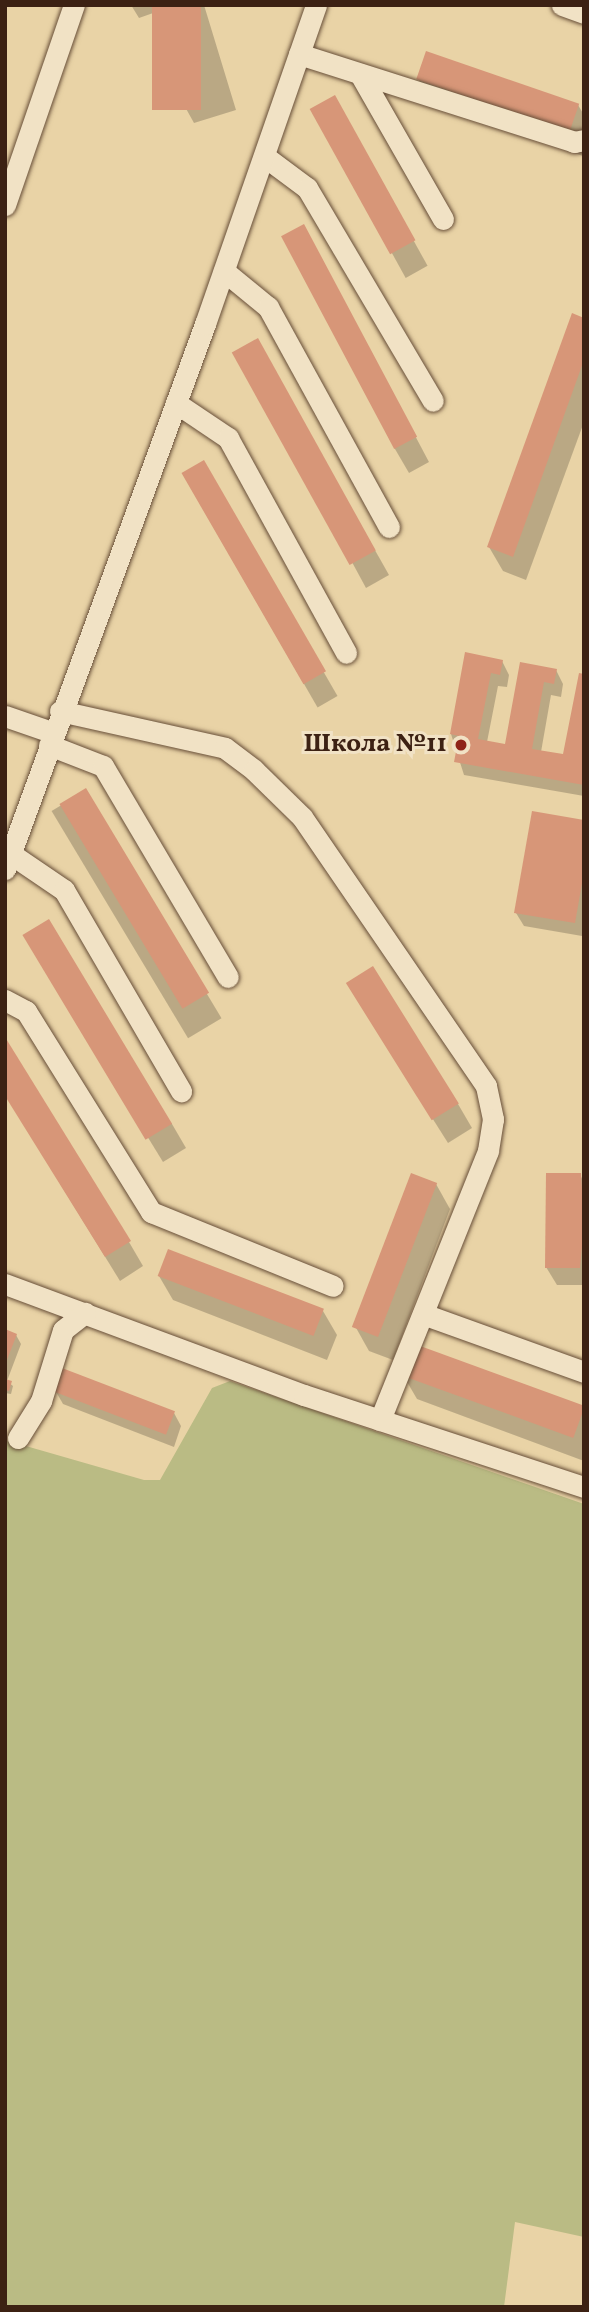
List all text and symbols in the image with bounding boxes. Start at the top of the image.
place label: Школа №11 [304,729,447,761]
marker: Школа №11 [453,737,469,753]

